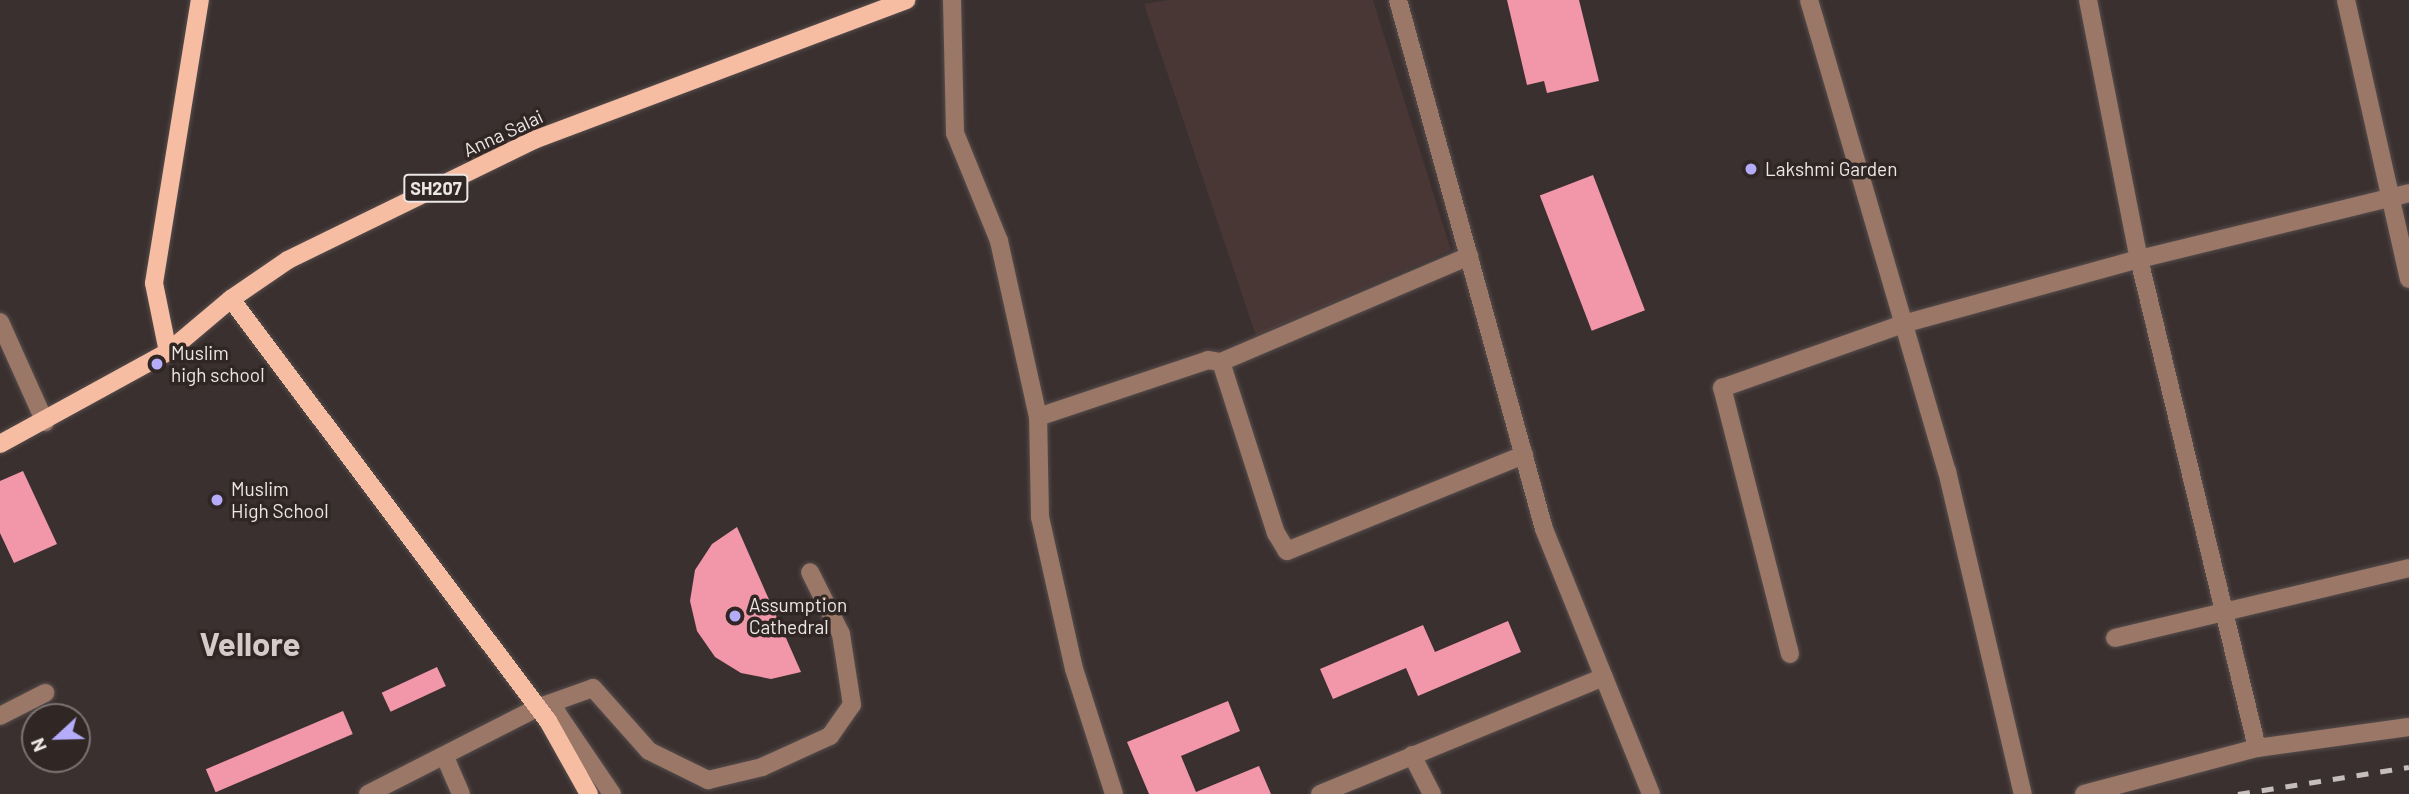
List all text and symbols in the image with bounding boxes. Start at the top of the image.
street label: Anna Salai [460,105,546,161]
place label: Lakshmi Garden [1765,158,1897,180]
marker: Lakshmi Garden [1743,161,1759,177]
road number: SH207 [403,174,469,202]
place label: Muslim high school [171,342,264,386]
marker: Muslim high school [149,356,165,372]
place label: Muslim High School [231,478,329,522]
marker: Muslim High School [209,492,225,508]
place label: Assumption Cathedral [749,594,847,638]
marker: Assumption Cathedral [727,608,743,624]
district label: Vellore [199,624,301,664]
north arrow [21,703,91,773]
text: N [25,735,51,755]

